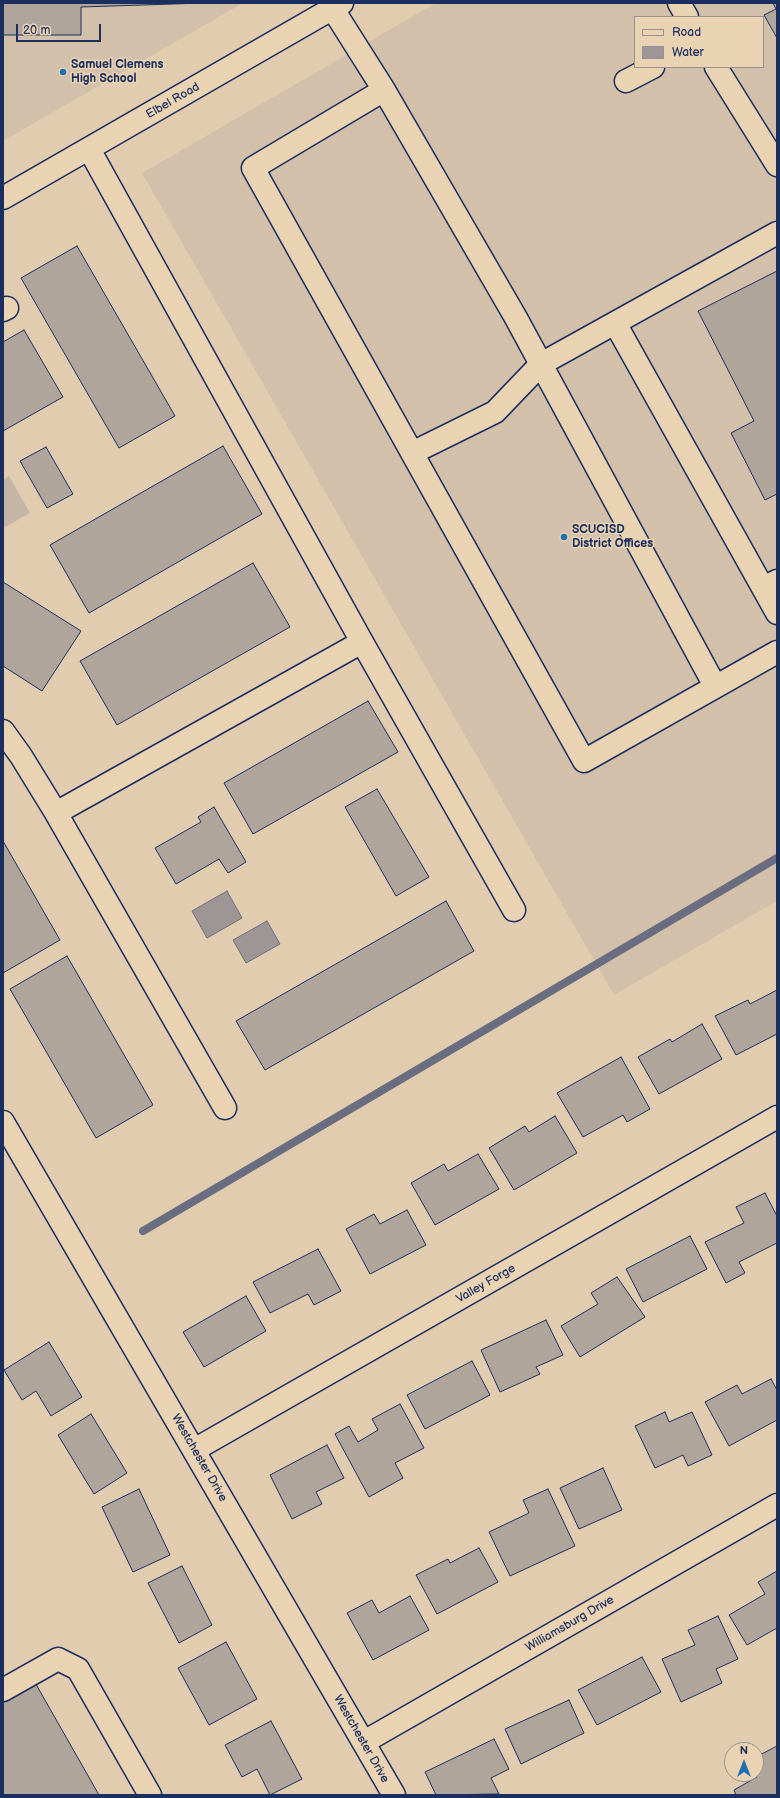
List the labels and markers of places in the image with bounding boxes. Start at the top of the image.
place label: Samuel Clemens High School [71,58,163,86]
marker: Samuel Clemens High School [58,67,68,77]
place label: SCUCISD District Offices [572,523,653,551]
marker: SCUCISD District Offices [559,532,569,542]

